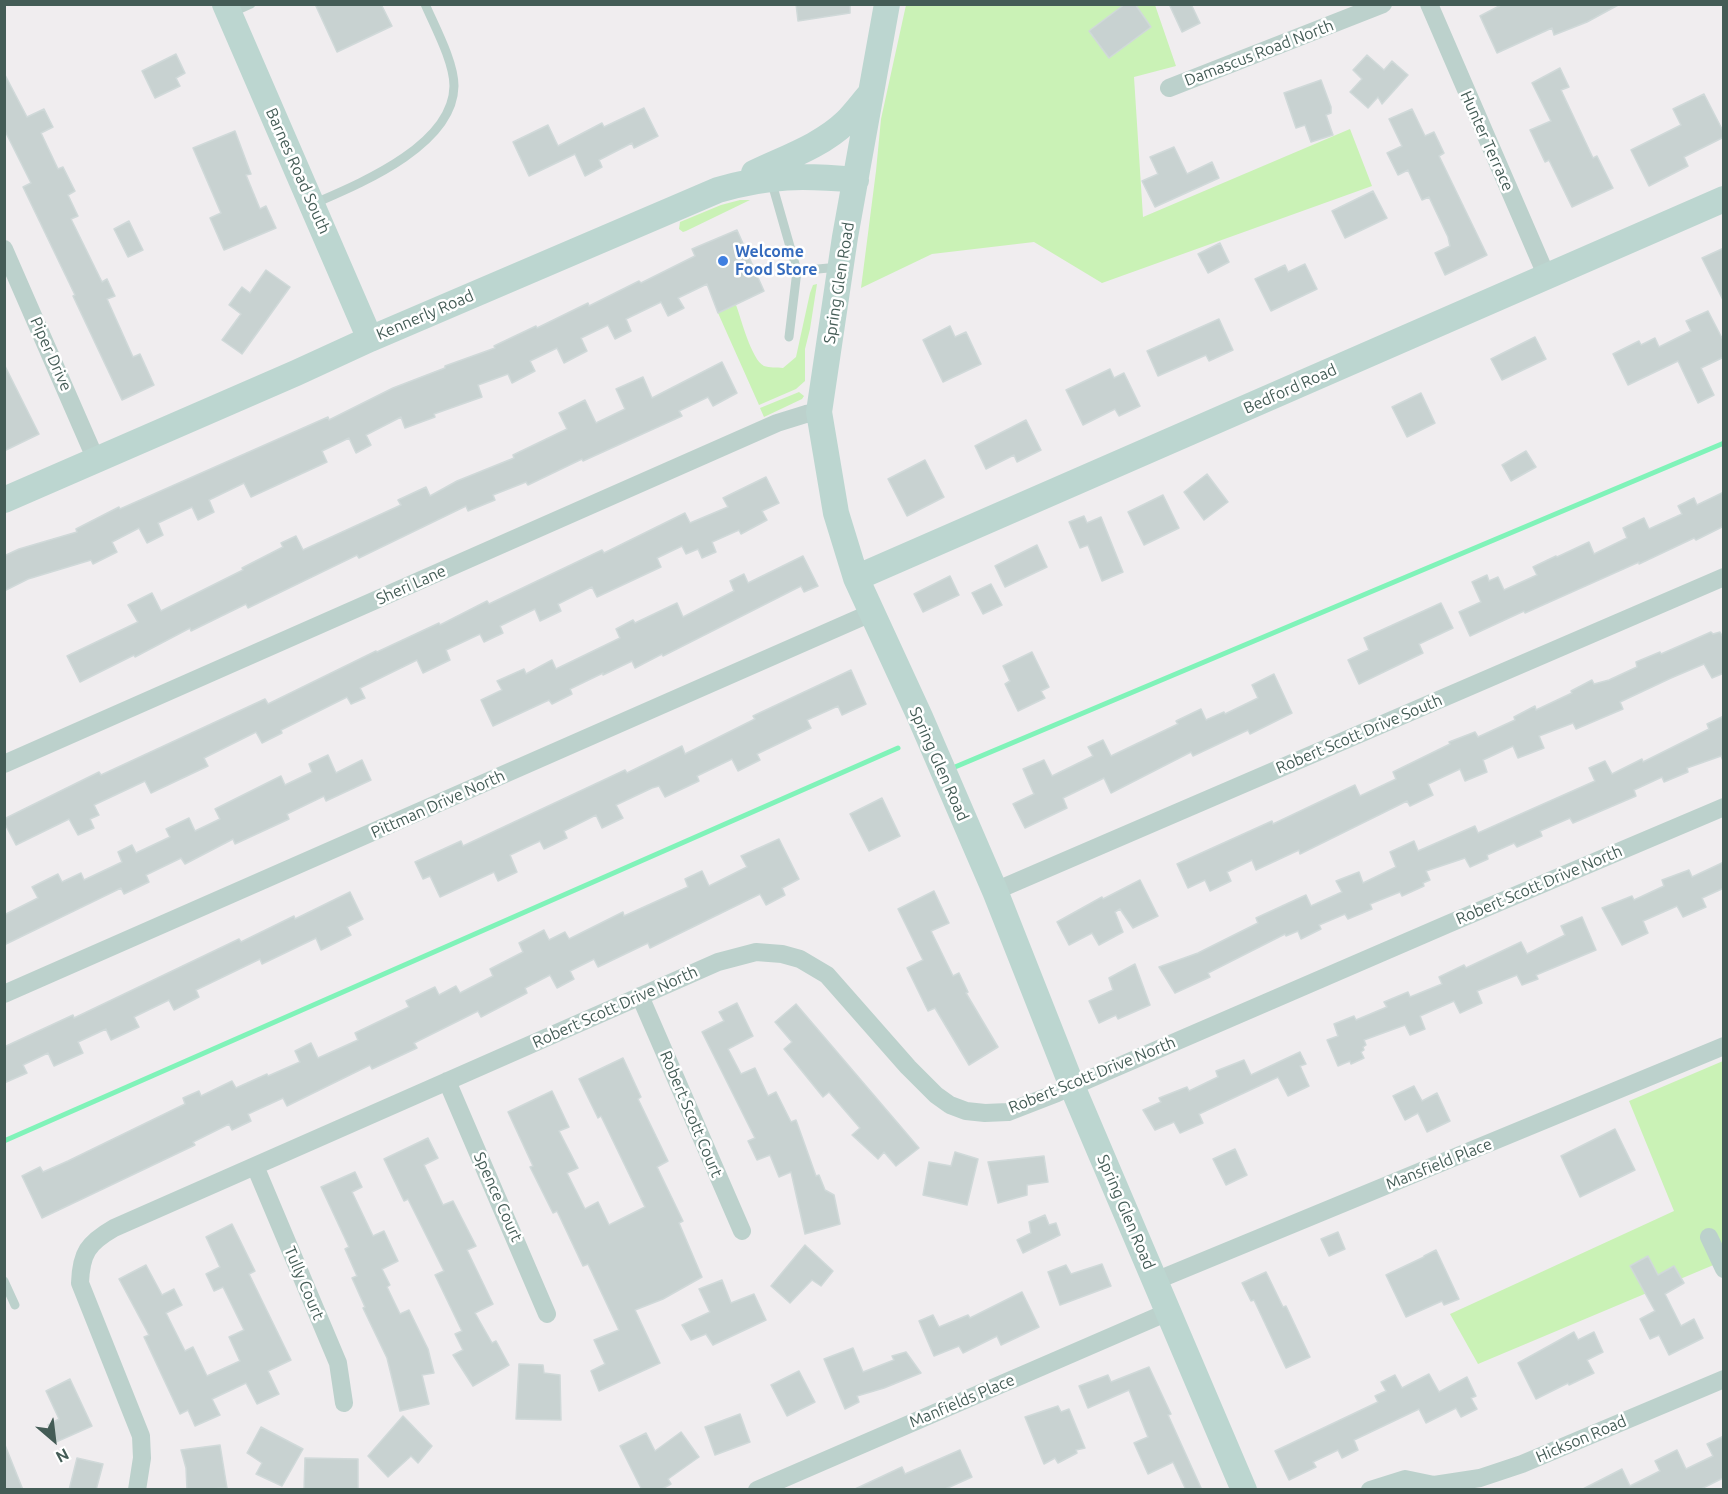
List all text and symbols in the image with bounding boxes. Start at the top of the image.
street label: Damascus Road North [1182,16,1336,90]
street label: Hunter Terrace [1456,88,1518,194]
street label: Barnes Road South [262,105,334,237]
street label: Spring Glen Road [820,221,858,345]
place label: Welcome Food Store [735,242,818,280]
marker: Welcome Food Store [716,254,730,268]
street label: Kennerly Road [373,286,477,344]
street label: Piper Drive [26,314,76,394]
street label: Bedford Road [1241,360,1339,418]
street label: Sheri Lane [373,561,449,609]
street label: Robert Scott Drive South [1273,690,1445,778]
street label: Spring Glen Road [905,704,973,824]
street label: Pittman Drive North [368,766,508,842]
street label: Robert Scott Drive North [1453,841,1625,929]
street label: Robert Scott Drive North [529,962,701,1052]
street label: Robert Scott Drive North [1006,1033,1178,1117]
street label: Robert Scott Court [656,1048,726,1180]
street label: Mansfield Place [1383,1134,1495,1194]
street label: Spence Court [470,1149,526,1245]
street label: Spring Glen Road [1093,1152,1159,1272]
street label: Tully Court [280,1243,328,1323]
street label: Manfields Place [906,1370,1018,1432]
north arrow [24,1410,84,1470]
street label: Hickson Road [1533,1411,1629,1467]
text: N [53,1445,72,1467]

